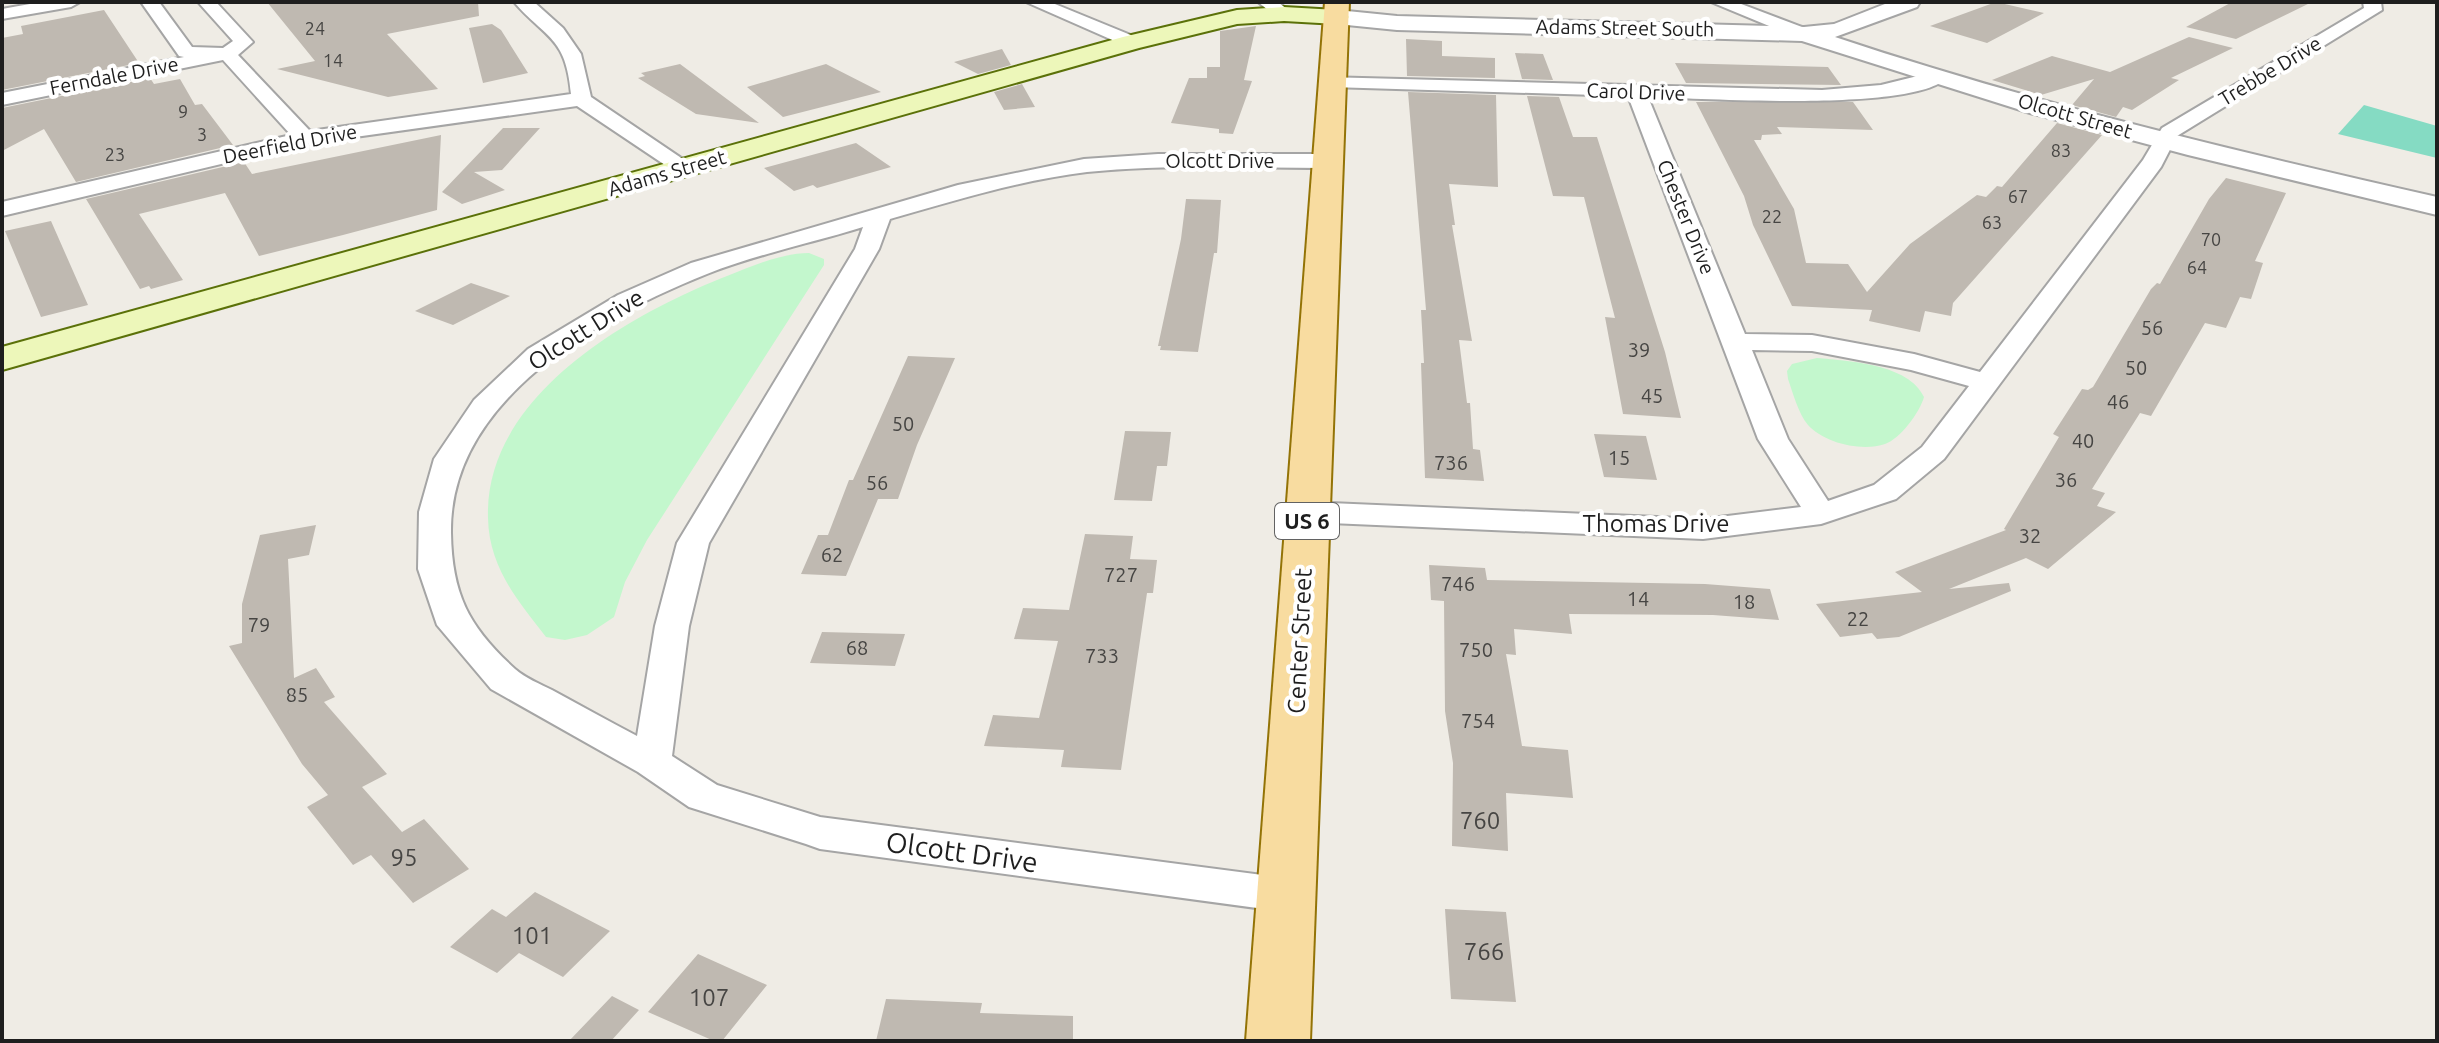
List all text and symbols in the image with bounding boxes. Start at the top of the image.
street label: Adams Street South [1535,14,1715,41]
house number: 24 [305,18,325,38]
street label: Trebbe Drive [2214,31,2325,110]
house number: 14 [323,50,343,70]
street label: Ferndale Drive [48,52,180,99]
street label: Carol Drive [1586,78,1686,105]
street label: Olcott Street [2015,88,2135,143]
house number: 9 [178,101,188,121]
street label: Deerfield Drive [221,119,359,168]
house number: 3 [197,124,207,144]
house number: 83 [2051,140,2071,160]
house number: 23 [105,144,125,164]
street label: Adams Street [605,145,728,200]
street label: Olcott Drive [1165,149,1275,172]
street label: Chester Drive [1653,156,1720,278]
house number: 67 [2008,186,2028,206]
house number: 22 [1762,206,1782,226]
house number: 63 [1982,212,2002,232]
house number: 70 [2201,229,2221,249]
house number: 64 [2187,257,2207,277]
street label: Olcott Drive [523,283,648,376]
house number: 56 [2141,316,2163,339]
house number: 39 [1628,338,1650,361]
house number: 50 [2125,356,2147,379]
house number: 45 [1641,384,1663,407]
house number: 46 [2107,390,2129,413]
house number: 50 [892,412,914,435]
house number: 40 [2072,429,2094,452]
house number: 15 [1608,446,1630,469]
house number: 736 [1434,451,1468,474]
house number: 36 [2055,468,2077,491]
house number: 56 [866,471,888,494]
road number: US 6 [1275,503,1339,539]
street label: Thomas Drive [1583,510,1729,537]
house number: 32 [2019,524,2041,547]
house number: 62 [821,543,843,566]
house number: 727 [1104,563,1138,586]
street label: Center Street [1282,567,1317,715]
house number: 746 [1441,572,1475,595]
house number: 14 [1627,587,1649,610]
house number: 18 [1733,590,1755,613]
house number: 22 [1847,607,1869,630]
house number: 79 [248,613,270,636]
house number: 68 [846,636,868,659]
house number: 750 [1459,638,1493,661]
house number: 733 [1085,644,1119,667]
house number: 85 [286,683,308,706]
house number: 754 [1461,709,1495,732]
house number: 760 [1460,807,1500,834]
street label: Olcott Drive [884,826,1040,878]
house number: 95 [390,844,418,871]
house number: 101 [512,922,552,949]
house number: 766 [1464,938,1504,965]
house number: 107 [689,984,729,1011]

